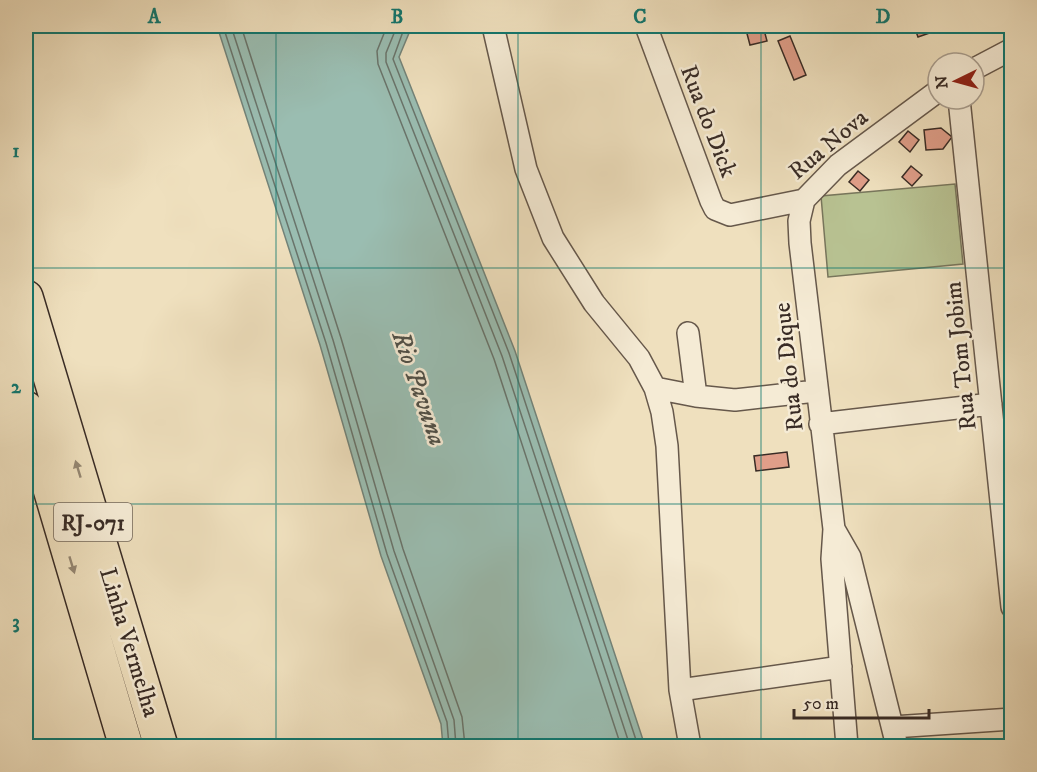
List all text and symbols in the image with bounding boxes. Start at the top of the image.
text: A [147,5,162,30]
text: B [391,5,403,30]
text: C [633,5,647,30]
text: D [876,5,891,30]
north arrow [926,51,986,111]
street label: Rua do Dick [673,61,743,182]
text: N [932,75,953,90]
street label: Rua Nova [783,102,875,187]
text: 1 [12,139,20,164]
street label: Rua Tom Jobim [938,280,984,432]
street label: Rua do Dique [767,301,811,433]
water label: Rio Pavuna [383,326,454,450]
text: 2 [11,375,22,400]
one-way arrow [73,460,82,478]
road number: RJ-071 [54,503,132,541]
one-way arrow [68,556,77,574]
street label: Linha Vermelha [92,564,166,721]
text: 3 [12,610,20,635]
scale bar [794,682,929,720]
text: 50 m [803,693,839,715]

